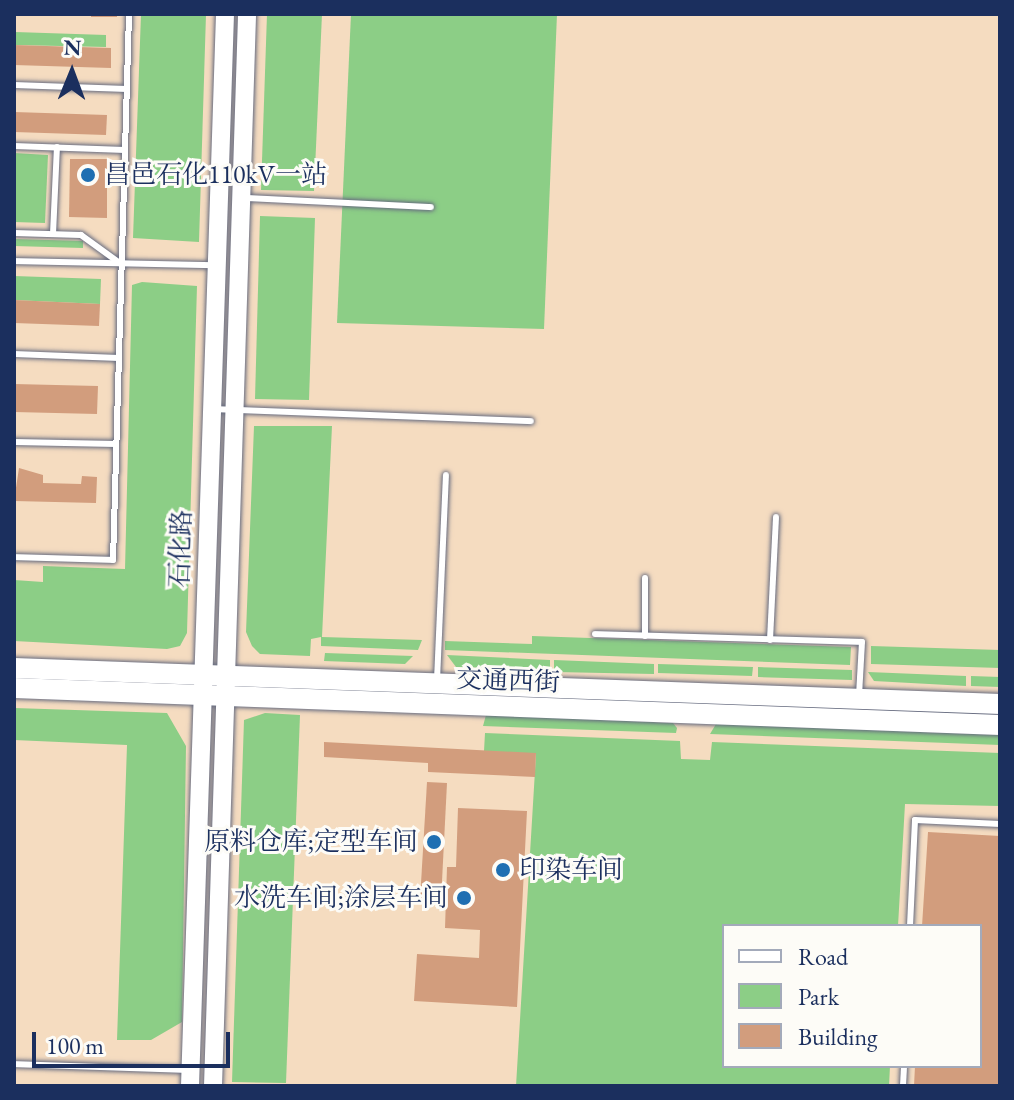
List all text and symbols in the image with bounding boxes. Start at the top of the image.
north arrow [32,32,112,112]
text: N [63,33,82,62]
place label: 昌邑石化110kV一站 [104,159,327,191]
marker: 昌邑石化110kV一站 [79,166,97,184]
street label: 石化路 [164,509,198,589]
street label: 交通西街 [455,664,561,698]
place label: 原料仓库;定型车间 [204,826,418,858]
marker: 原料仓库;定型车间 [425,833,443,851]
place label: 印染车间 [519,854,623,886]
marker: 印染车间 [494,861,512,879]
place label: 水洗车间;涂层车间 [234,882,448,914]
marker: 水洗车间;涂层车间 [455,889,473,907]
legend [722,924,982,1068]
text: Road [798,941,848,972]
text: Park [798,981,839,1012]
scale bar [36,1016,234,1066]
text: Building [798,1021,878,1052]
text: 100 m [46,1030,104,1061]

